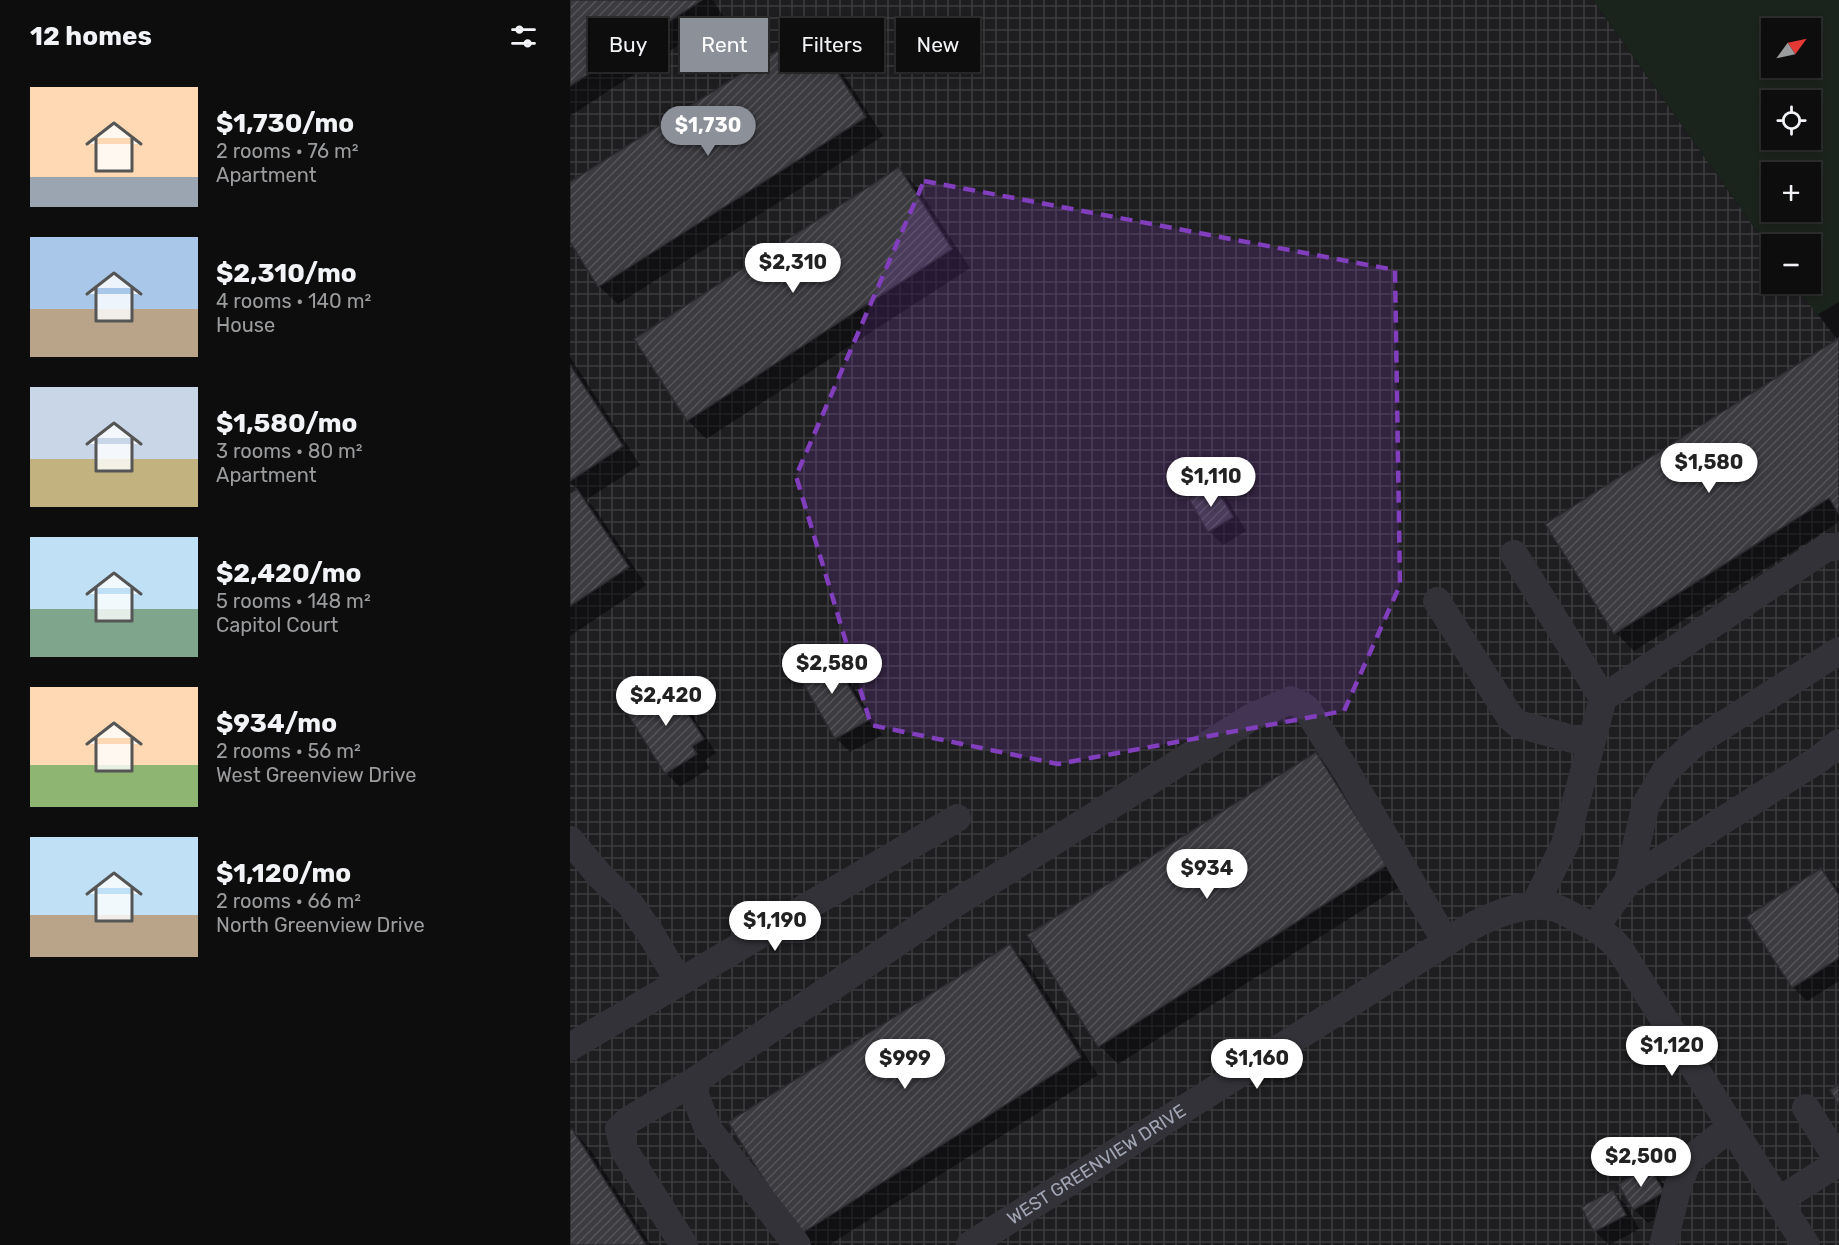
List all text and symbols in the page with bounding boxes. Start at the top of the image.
chip: Buy [588,18,668,72]
chip: Rent [680,18,768,72]
chip: Filters [780,18,884,72]
chip: New [896,18,980,72]
north arrow [1761,18,1821,78]
map controls [1761,18,1821,294]
icon: filters [507,20,540,53]
text: 12 homes [30,21,152,52]
button: locate [1761,90,1821,150]
pin: $1,730 [659,106,757,157]
text: $1,730/mo [216,108,354,139]
icon: home [78,111,150,183]
text: $1,730 [675,113,741,137]
text: 2 rooms · 76 m² [216,139,359,163]
button: + [1761,162,1821,222]
text: Apartment [216,163,317,187]
button: − [1761,234,1821,294]
pin: $2,310 [744,243,842,294]
text: $2,310 [759,250,827,274]
text: $2,310/mo [216,258,357,289]
icon: home [78,261,150,333]
text: 4 rooms · 140 m² [216,289,371,313]
text: House [216,313,275,337]
text: $1,580/mo [216,408,357,439]
icon: home [78,411,150,483]
text: 3 rooms · 80 m² [216,439,363,463]
pin: $1,580 [1660,443,1758,494]
text: $1,580 [1675,450,1743,474]
pin: $1,110 [1162,457,1260,508]
text: Apartment [216,463,317,487]
text: $1,110 [1180,464,1242,488]
text: $2,420/mo [216,558,361,589]
icon: home [78,561,150,633]
text: 5 rooms · 148 m² [216,589,371,613]
text: Capitol Court [216,613,338,637]
pin: $2,580 [783,644,881,695]
text: $2,580 [796,651,868,675]
pin: $2,420 [617,676,715,727]
text: $2,420 [630,683,702,707]
text: $934/mo [216,708,337,739]
icon: home [78,711,150,783]
text: 2 rooms · 56 m² [216,739,361,763]
text: West Greenview Drive [216,763,416,787]
pin: $934 [1171,849,1243,900]
text: $934 [1181,856,1233,880]
text: $1,120/mo [216,858,351,889]
icon: home [78,861,150,933]
text: 2 rooms · 66 m² [216,889,361,913]
pin: $1,190 [726,901,824,952]
text: $1,190 [743,908,807,932]
text: North Greenview Drive [216,913,425,937]
pin: $1,120 [1623,1026,1721,1077]
text: $1,120 [1640,1033,1704,1057]
pin: $999 [869,1039,941,1090]
pin: $1,160 [1208,1039,1306,1090]
text: $999 [879,1046,931,1070]
text: $1,160 [1225,1046,1289,1070]
street label: WEST GREENVIEW DRIVE [1003,1100,1190,1229]
pin: $2,500 [1592,1137,1690,1188]
text: $2,500 [1605,1144,1677,1168]

